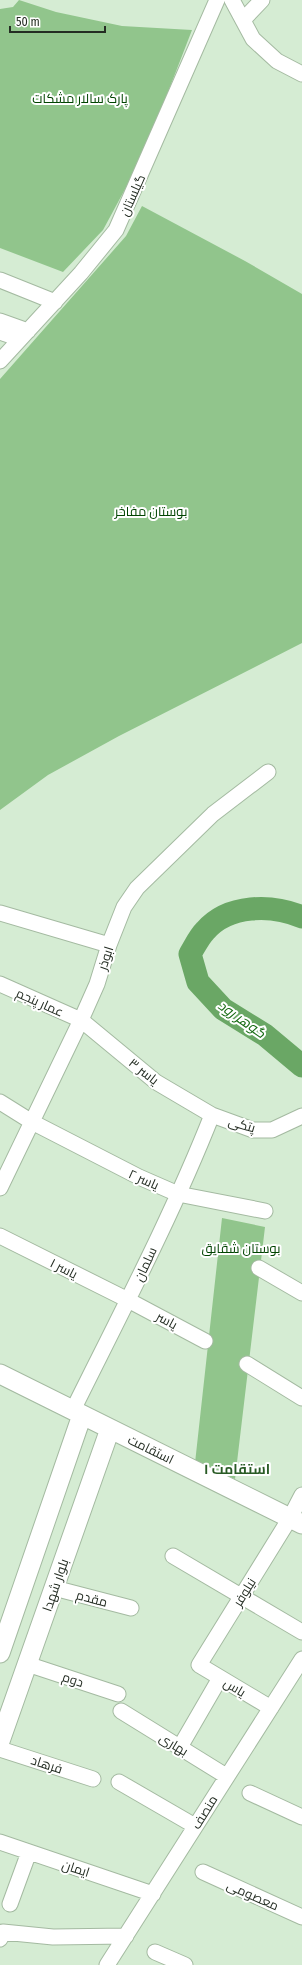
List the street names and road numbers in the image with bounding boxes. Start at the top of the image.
street label: گیلستان [117,172,148,218]
street label: ابوذر [94,944,116,973]
street label: عمار پنجم [13,985,66,1021]
street label: یاسر ۳ [126,1055,162,1088]
street label: پتکی [226,1114,258,1138]
street label: یاسر ۲ [126,1166,162,1193]
street label: سلمان [131,1245,160,1284]
street label: یاسر ۱ [48,1255,80,1282]
street label: یاسر [153,1308,180,1332]
street label: استقامت [125,1432,176,1467]
street label: بلوار شهدا [39,1557,71,1613]
street label: نیلوفر [229,1575,259,1610]
street label: مقدم [74,1587,109,1612]
street label: دوم [60,1669,85,1692]
street label: یاس [221,1675,249,1700]
street label: بهاری [157,1730,191,1759]
street label: فرهاد [29,1752,65,1777]
street label: منصف [188,1793,221,1832]
street label: ایمان [60,1857,92,1880]
street label: معصومی [225,1877,281,1914]

